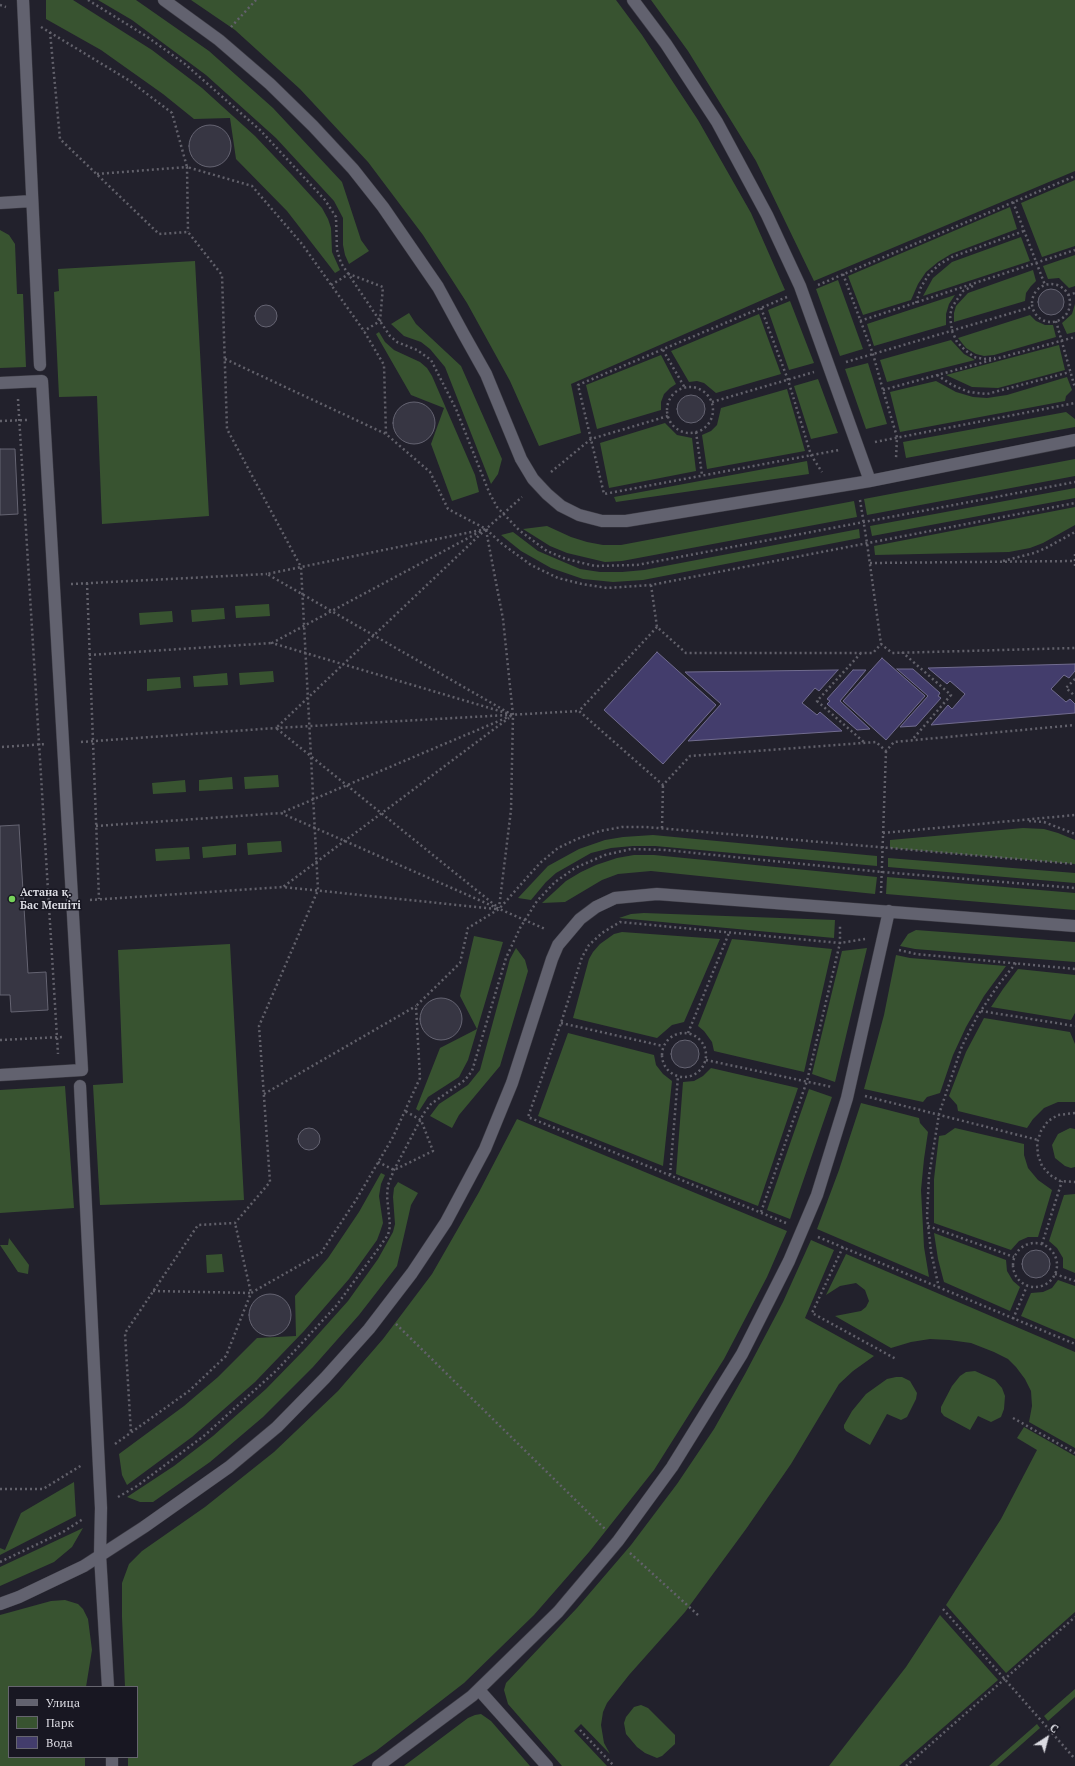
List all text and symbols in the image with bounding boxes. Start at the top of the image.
place label: Астана қ. Бас Мешіті [20,886,81,912]
marker: Астана қ. Бас Мешіті [7,894,17,904]
legend [8,1686,138,1758]
text: Улица [46,1695,80,1710]
text: Парк [46,1715,74,1730]
north arrow [1027,1718,1067,1758]
text: С [1047,1721,1061,1736]
text: Вода [46,1735,73,1750]

